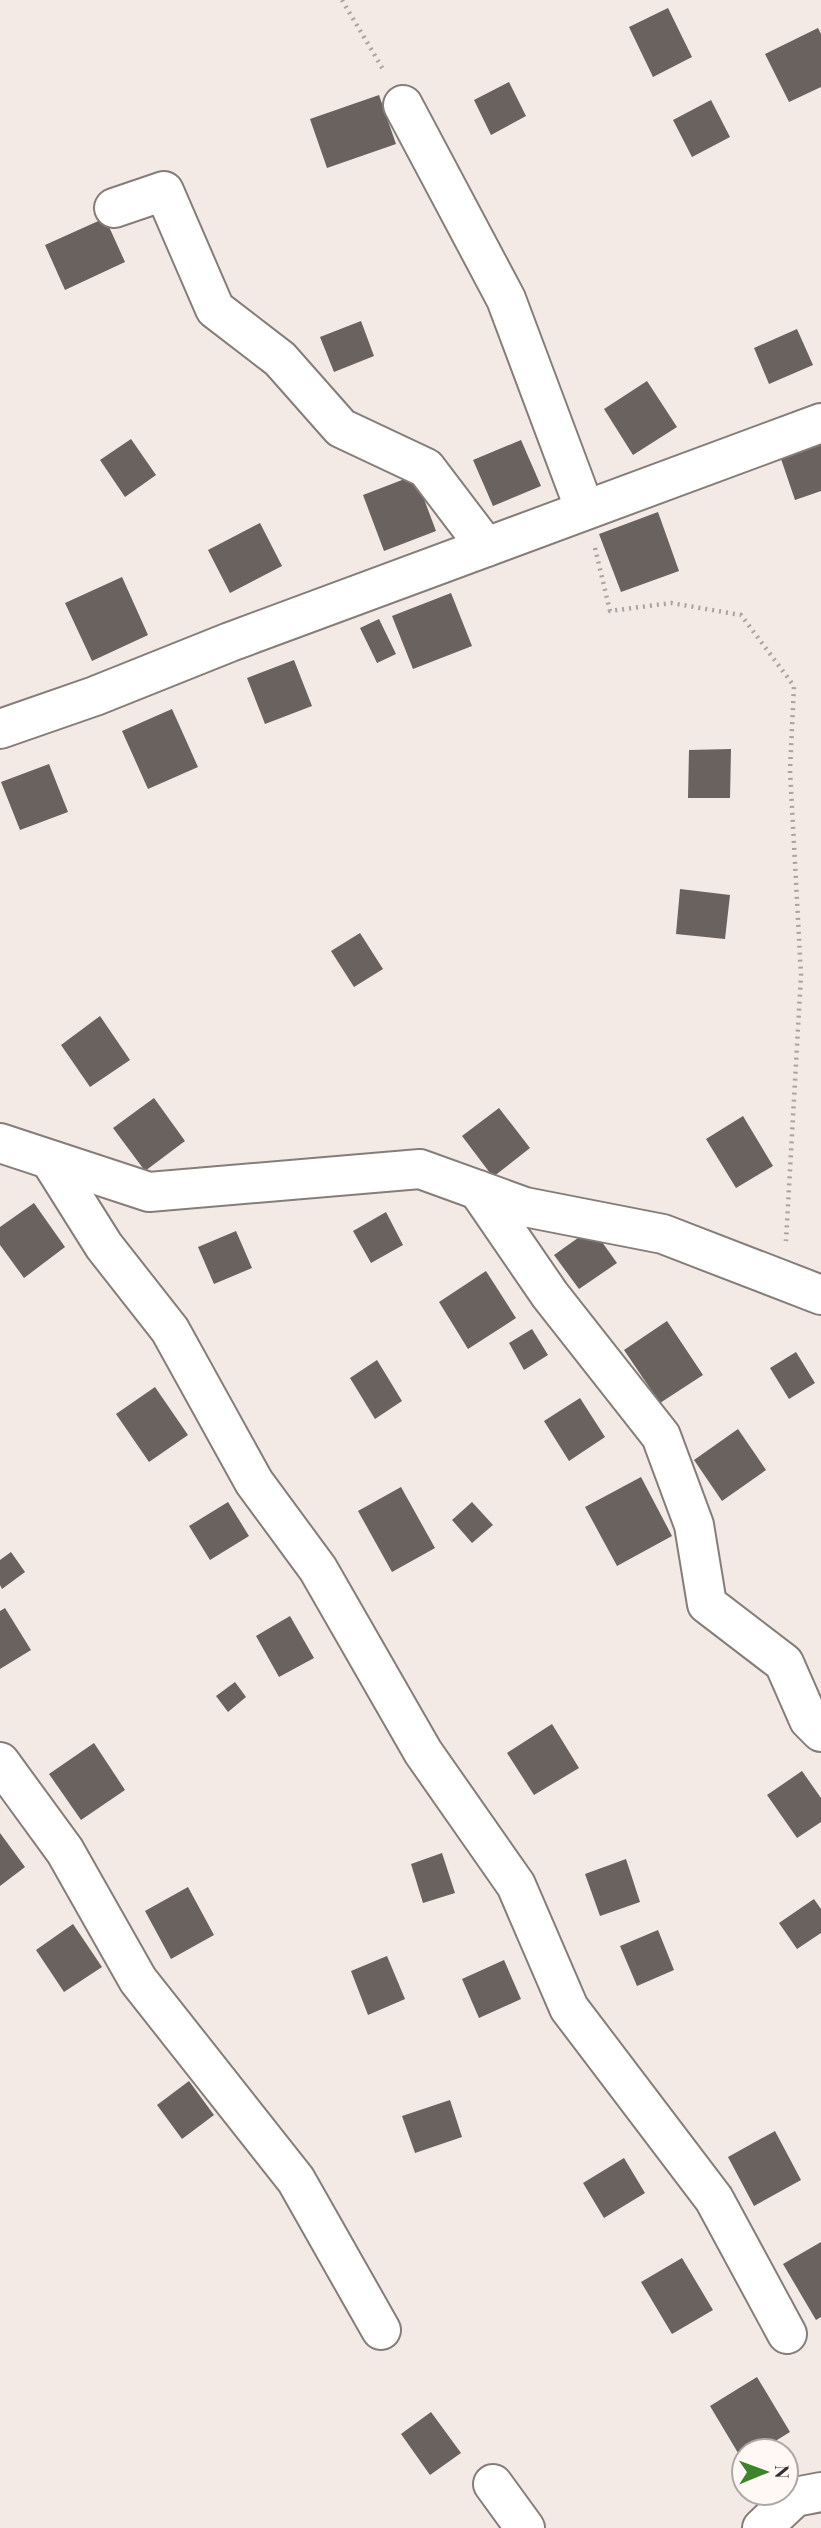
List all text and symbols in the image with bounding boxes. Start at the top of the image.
north arrow [730,2437,800,2507]
text: N [770,2465,796,2479]

